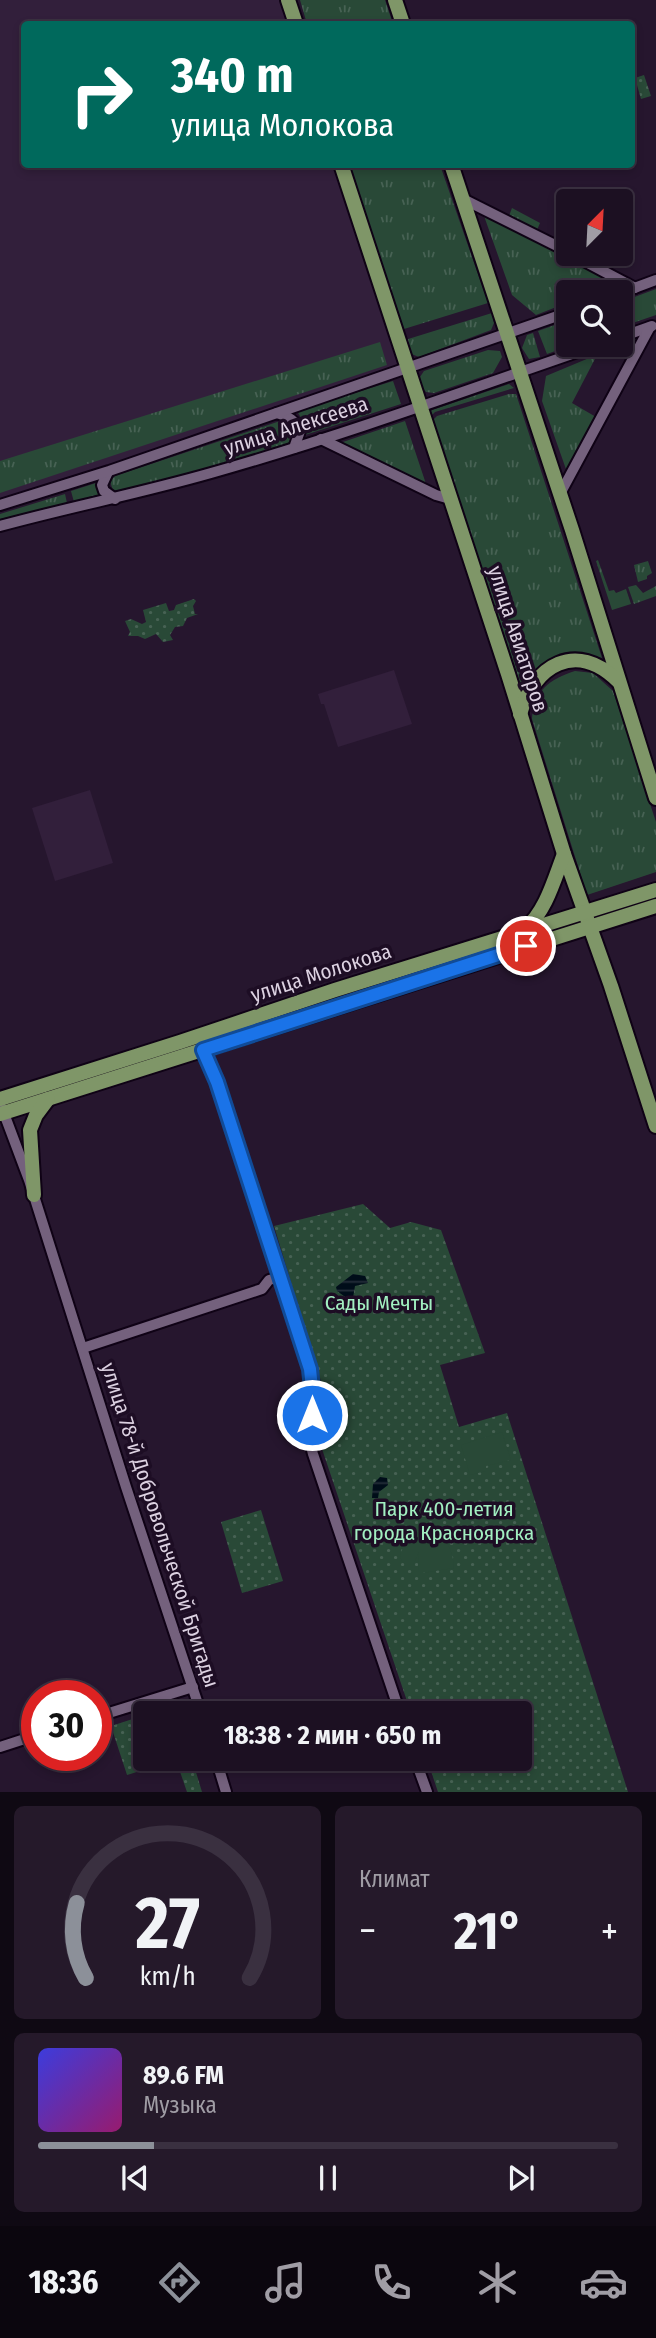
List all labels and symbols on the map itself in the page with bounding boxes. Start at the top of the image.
north arrow [556,189,634,266]
street label: улица Алексеева [221,391,371,461]
street label: улица Авиаторов [482,563,554,715]
pin [496,916,556,976]
street label: улица Молокова [247,938,395,1008]
park label: Сады Мечты [325,1290,433,1316]
street label: улица 78-й Добровольческой Бригады [95,1359,225,1691]
position arrow [275,1378,349,1452]
park label: Парк 400-летия города Красноярска [354,1496,534,1546]
speed limit sign: 30 [21,1680,112,1771]

